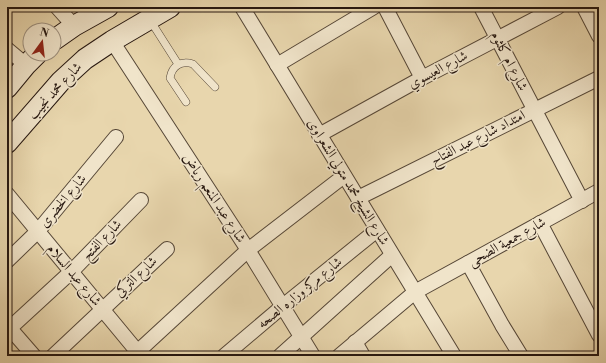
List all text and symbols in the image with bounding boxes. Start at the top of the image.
north arrow [22,22,62,62]
text: N [38,25,51,41]
street label: شارع ام كلثوم [484,28,532,95]
street label: شارع العيسوي [405,47,472,95]
street label: شارع محمد نجيب [24,59,88,125]
street label: امتداد شارع عبد الفتاح [428,106,530,172]
street label: شارع الشيخ محمد متولي الشعراوى [300,115,393,250]
street label: شارع عبد المنعم رياض [175,150,250,249]
street label: شارع الخضرى [35,170,92,233]
street label: شارع جمعية الضحى [465,213,550,273]
street label: شارع الفتح [78,216,128,266]
street label: شارع عبد السلام [40,240,105,312]
street label: شارع التركي [110,252,163,303]
street label: شارع مركز وزاره الصحه [254,253,347,334]

